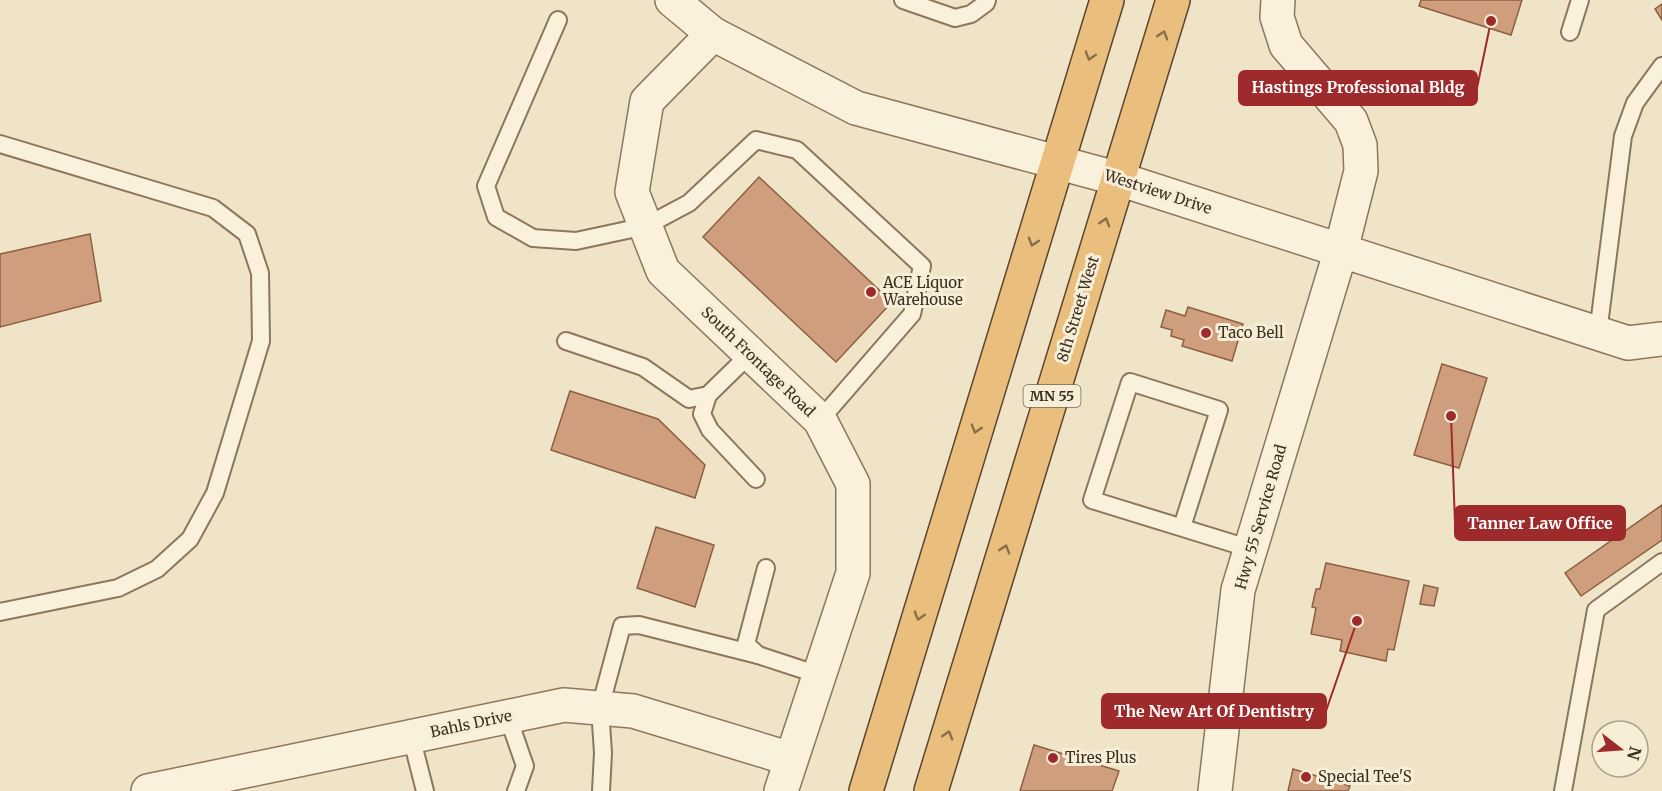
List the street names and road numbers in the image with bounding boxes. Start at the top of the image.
street label: Westview Drive [1101,165,1215,218]
street label: 8th Street West [1052,253,1103,364]
street label: South Frontage Road [698,303,819,421]
road number: MN 55 [1024,385,1080,407]
street label: Hwy 55 Service Road [1231,442,1290,592]
street label: Bahls Drive [428,706,514,741]

